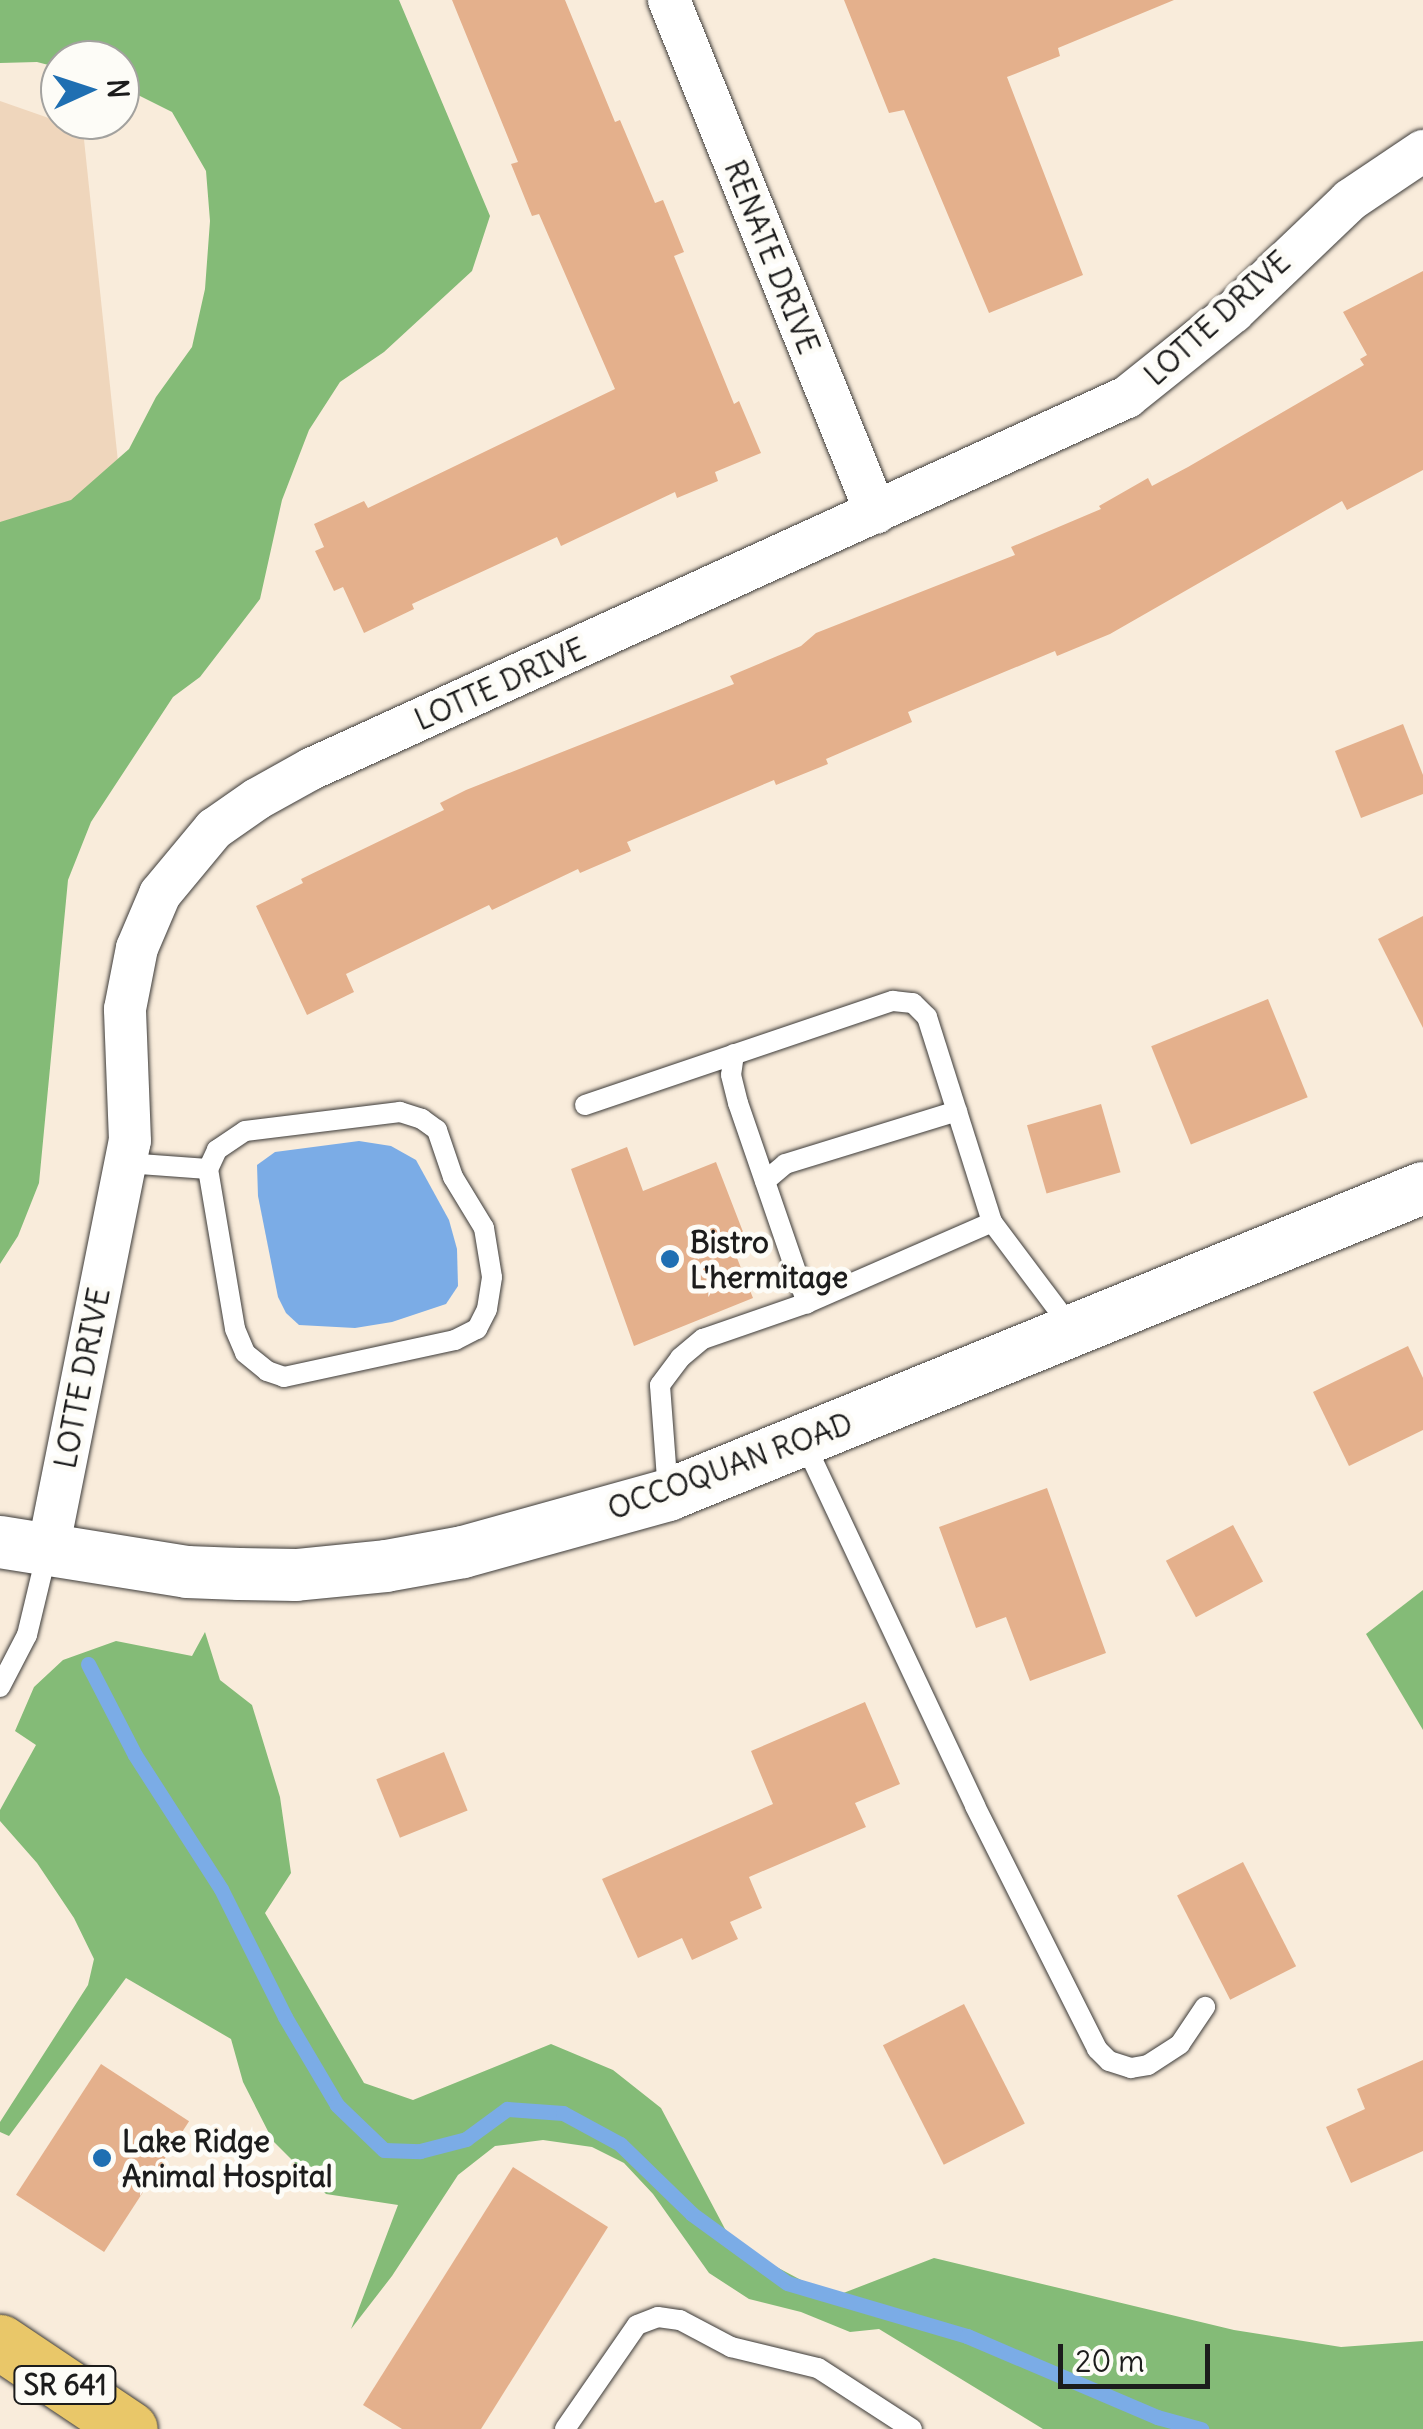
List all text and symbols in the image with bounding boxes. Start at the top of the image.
north arrow [40,40,140,140]
text: N [99,78,136,99]
street label: RENATE DRIVE [717,155,827,359]
street label: LOTTE DRIVE [1137,243,1297,393]
street label: LOTTE DRIVE [409,630,591,738]
place label: Bistro L'hermitage [690,1224,848,1294]
marker: Bistro L'hermitage [659,1248,681,1270]
street label: LOTTE DRIVE [47,1285,117,1471]
street label: OCCOQUAN ROAD [603,1405,857,1527]
place label: Lake Ridge Animal Hospital [122,2123,332,2194]
marker: Lake Ridge Animal Hospital [91,2147,113,2169]
scale bar [1063,2324,1216,2386]
text: 20 m [1075,2342,1145,2380]
road number: SR 641 [12,2362,118,2408]

